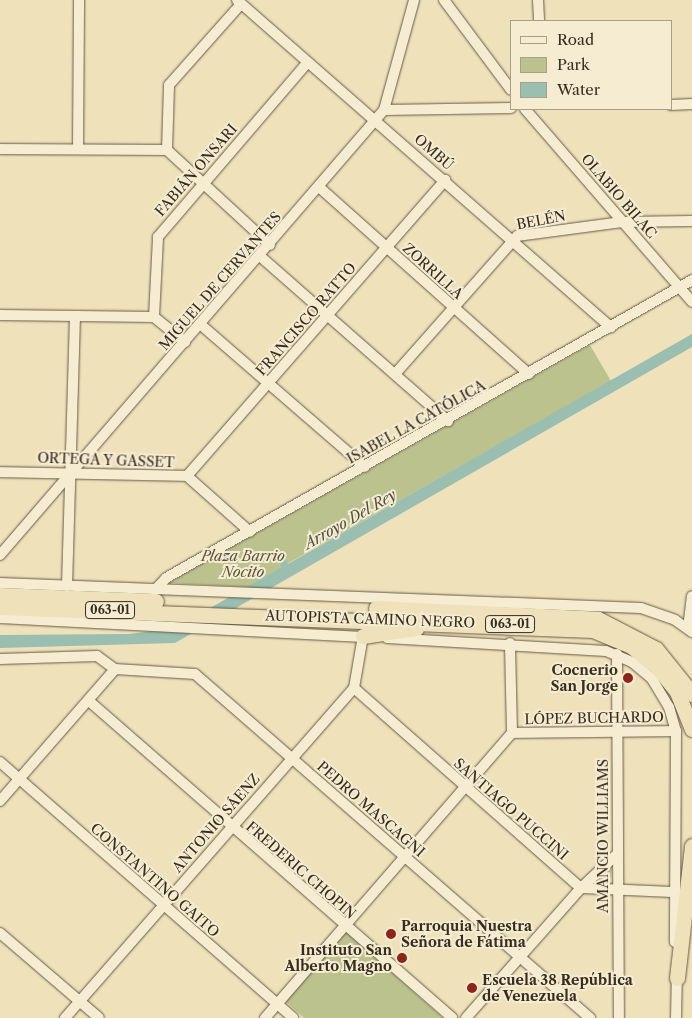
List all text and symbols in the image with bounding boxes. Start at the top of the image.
legend [510,20,672,110]
text: Road [557,30,594,49]
text: Park [557,55,590,74]
text: Water [557,80,600,99]
street label: FABIÁN ONSARI [151,121,241,219]
street label: OMBÚ [411,131,457,173]
street label: OLABIO BILAC [578,150,660,242]
street label: BELÉN [515,207,567,233]
street label: MIGUEL DE CERVANTES [155,208,285,354]
street label: ZORRILLA [399,240,467,302]
street label: FRANCISCO RATTO [252,259,360,379]
street label: ISABEL LA CATÓLICA [343,377,489,467]
street label: ORTEGA Y GASSET [36,449,176,471]
water label: Arroyo Del Rey [301,485,399,553]
park label: Plaza Barrio Nocito [201,548,285,580]
road number: 063-01 [85,600,135,620]
street label: AUTOPISTA CAMINO NEGRO [264,607,476,631]
road number: 063-01 [485,614,535,634]
place label: Cocnerio San Jorge [551,662,618,694]
marker: Cocnerio San Jorge [622,672,634,684]
street label: LÓPEZ BUCHARDO [524,708,664,728]
street label: SANTIAGO PUCCINI [450,755,572,863]
street label: PEDRO MASCAGNI [314,758,428,860]
street label: AMANCIO WILLIAMS [595,759,611,913]
street label: ANTONIO SÁENZ [169,770,263,876]
street label: FREDERIC CHOPIN [243,818,359,922]
street label: CONSTANTINO GAITO [87,820,223,940]
place label: Parroquia Nuestra Señora de Fátima [401,918,532,950]
marker: Parroquia Nuestra Señora de Fátima [385,928,397,940]
place label: Instituto San Alberto Magno [284,942,392,974]
marker: Instituto San Alberto Magno [396,952,408,964]
place label: Escuela 38 República de Venezuela [482,972,633,1004]
marker: Escuela 38 República de Venezuela [466,982,478,994]

